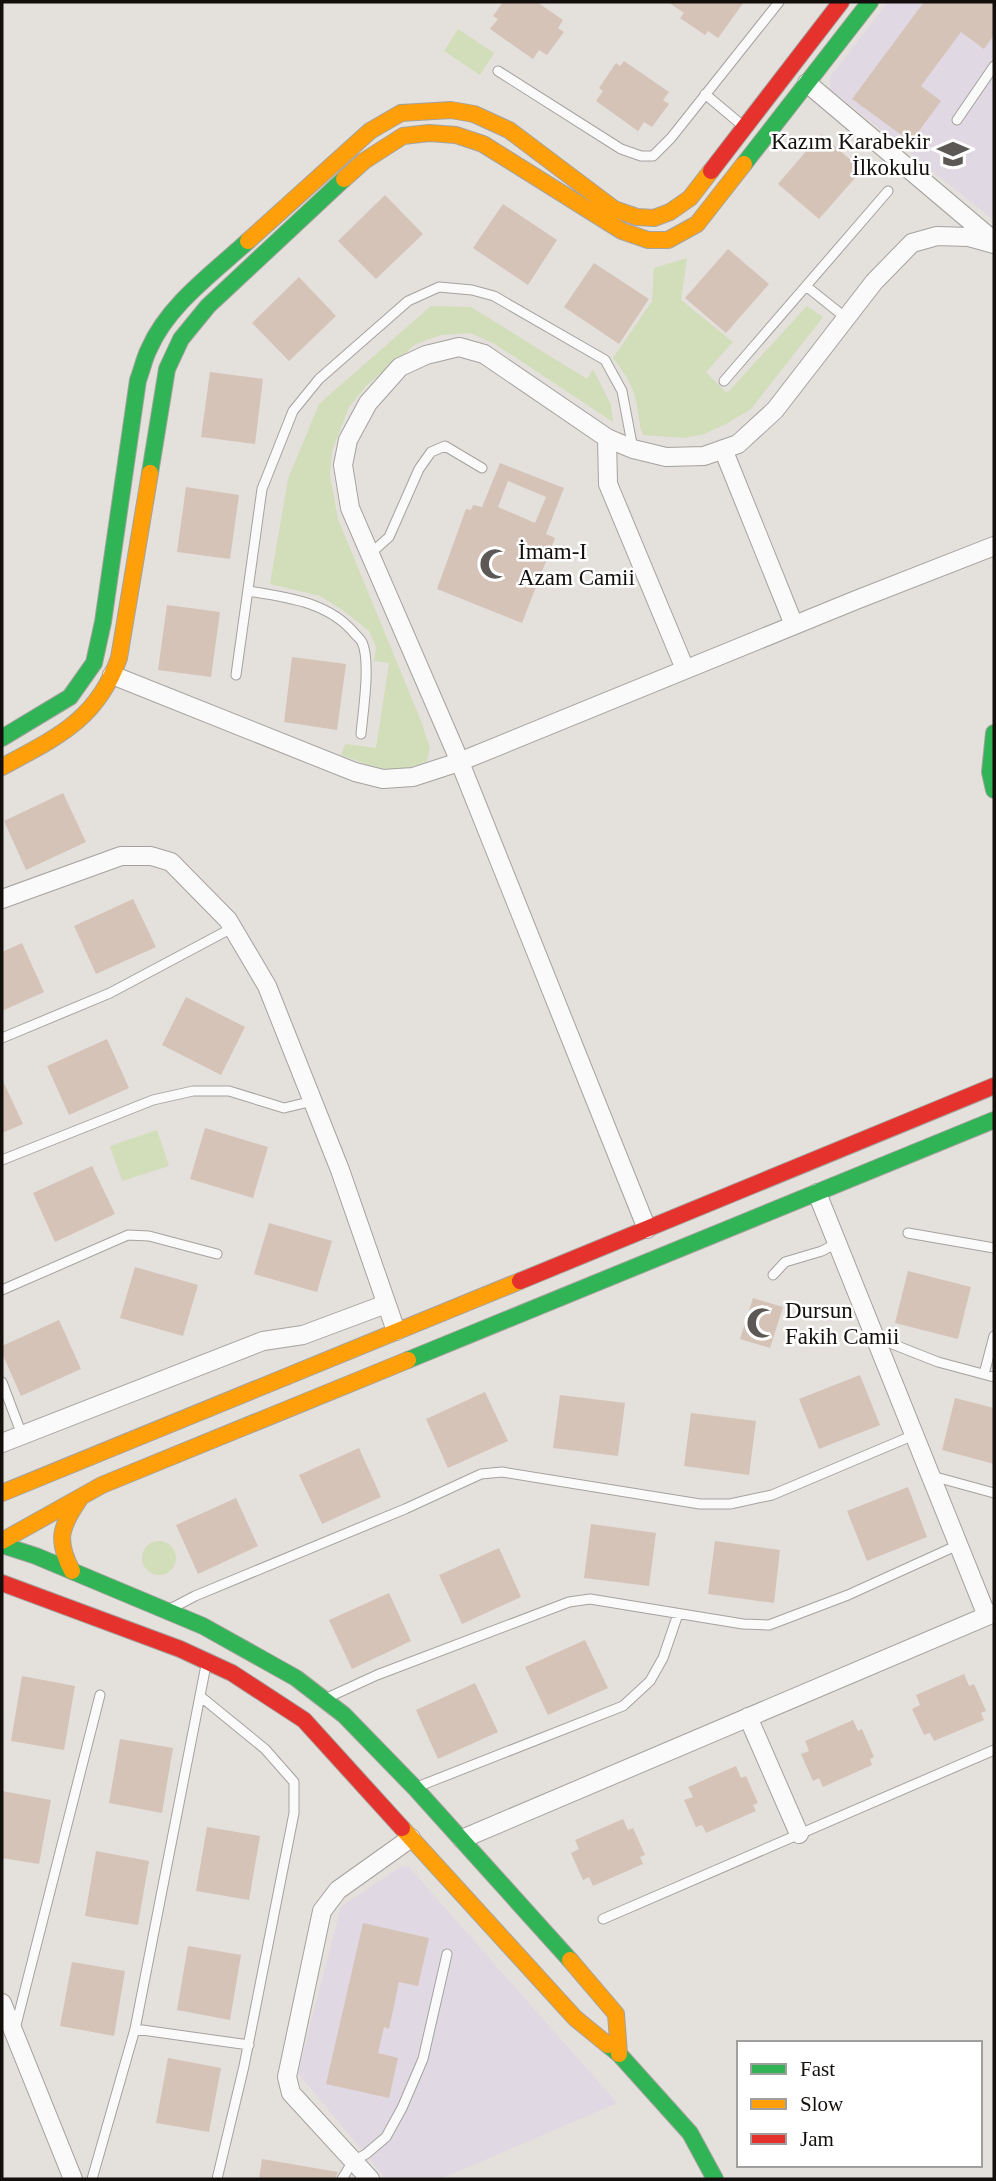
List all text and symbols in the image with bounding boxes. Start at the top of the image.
place label: Kazım Karabekir İlkokulu [771,129,930,180]
school or university icon: Kazım Karabekir İlkokulu [936,137,970,171]
place label: İmam-I Azam Camii [518,539,635,590]
mosque icon: İmam-I Azam Camii [478,547,512,581]
place label: Dursun Fakih Camii [785,1298,899,1349]
mosque icon: Dursun Fakih Camii [745,1306,779,1340]
legend [737,2041,982,2167]
text: Fast [800,2057,835,2081]
text: Slow [800,2092,844,2116]
text: Jam [800,2127,834,2151]

